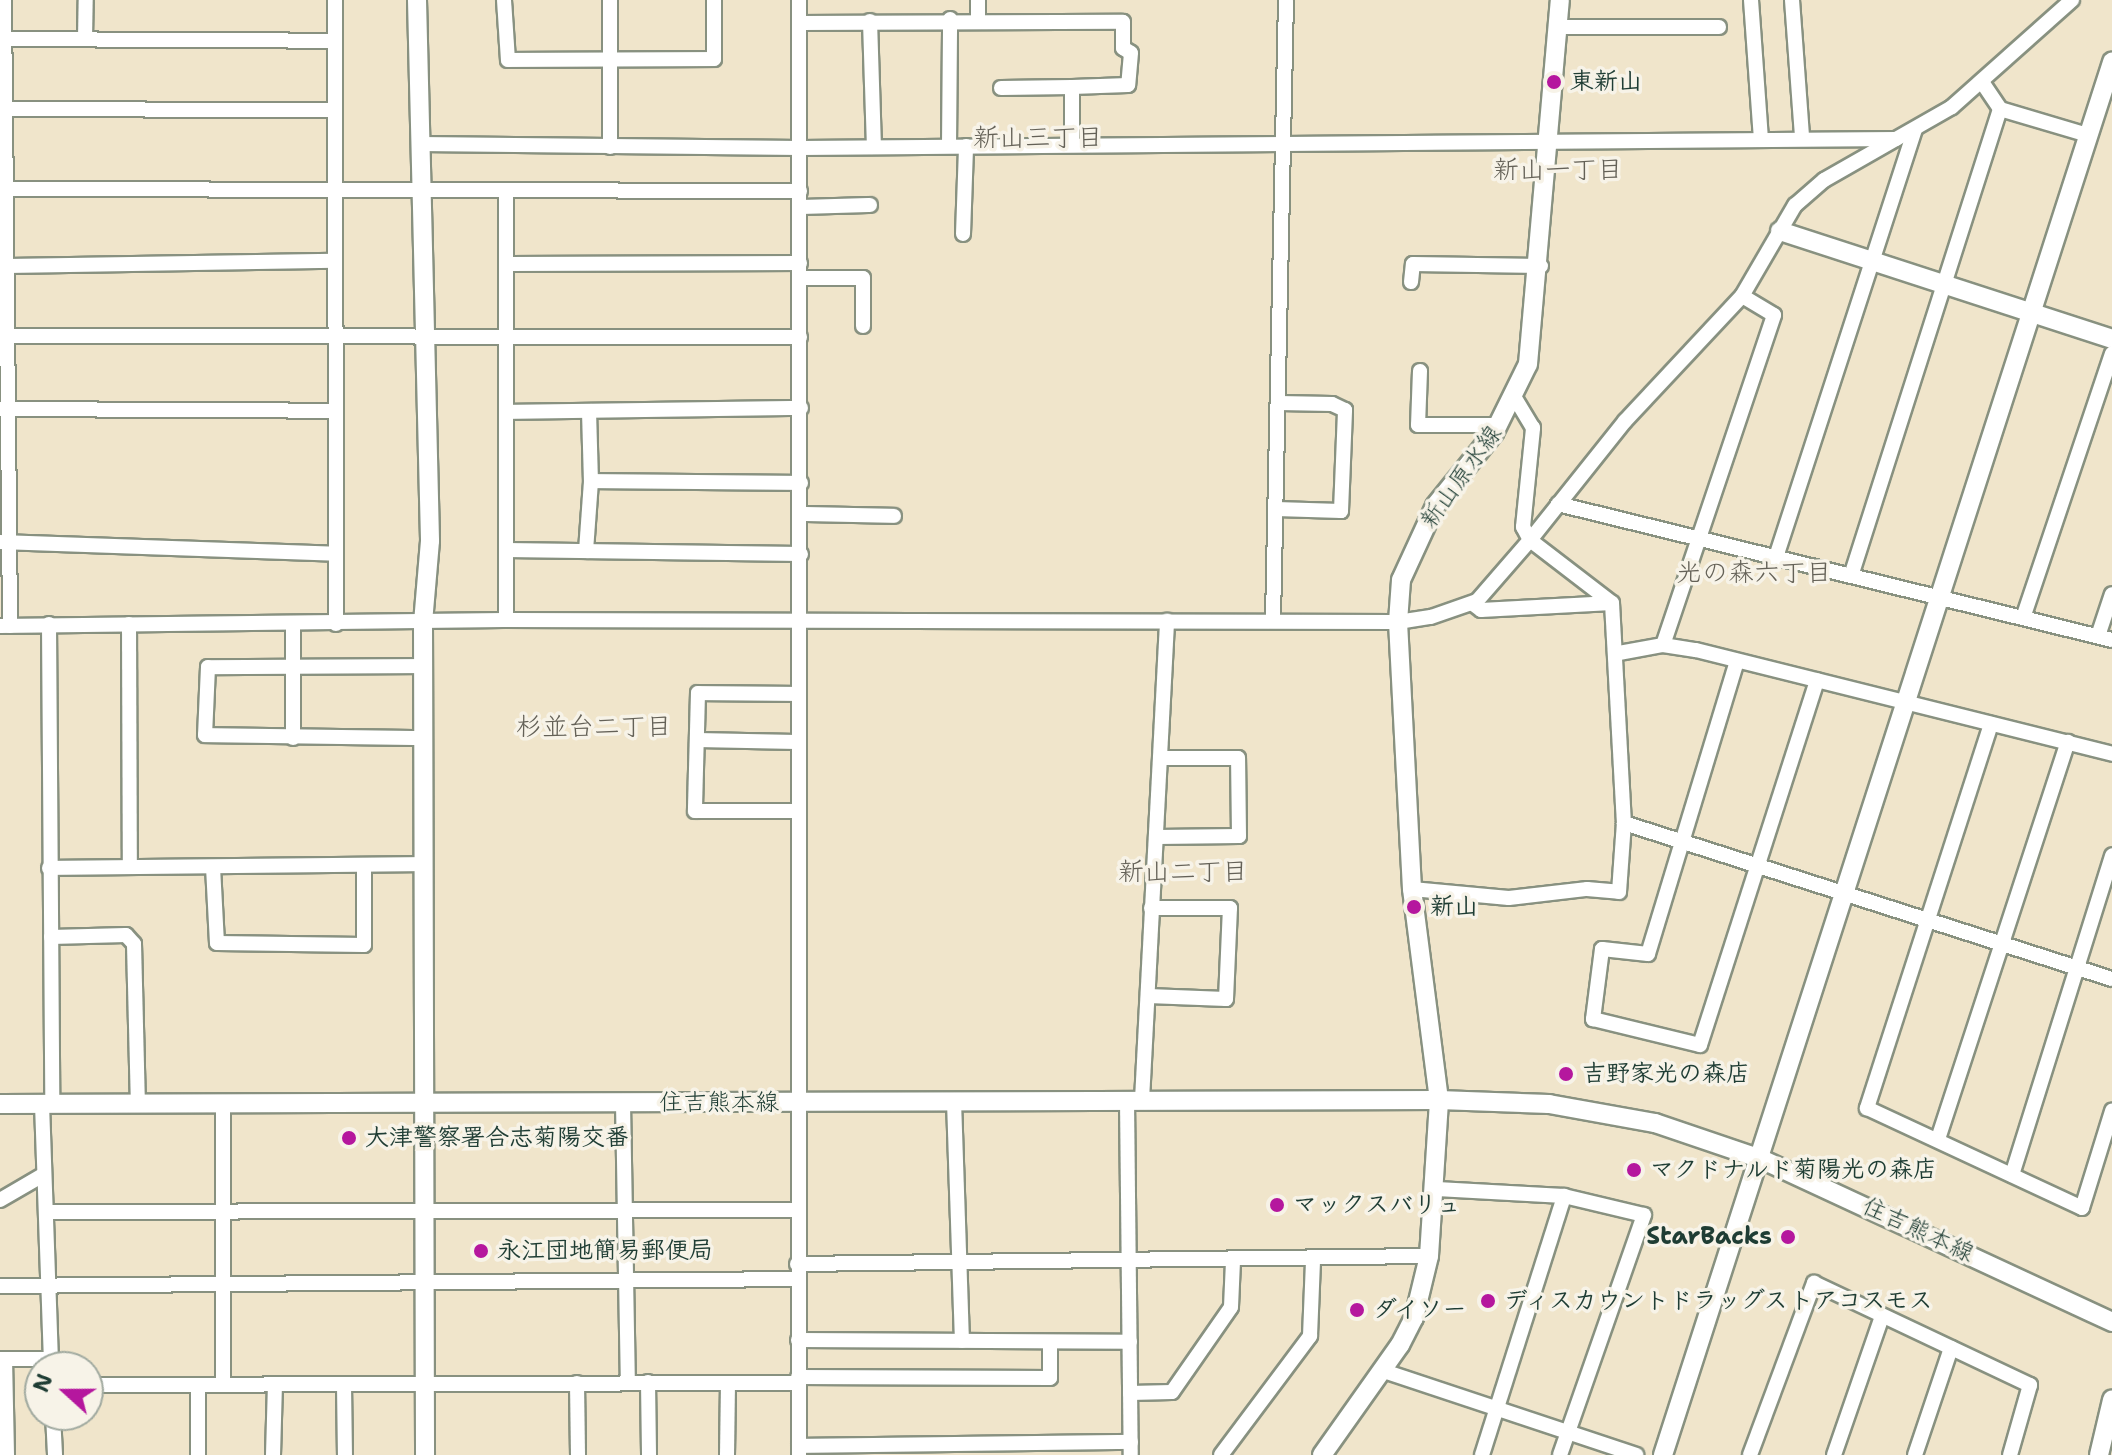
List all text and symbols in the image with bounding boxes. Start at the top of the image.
place label: 東新山 [1570,68,1642,96]
marker: 東新山 [1545,73,1563,91]
district label: 新山三丁目 [973,121,1103,153]
district label: 新山一丁目 [1493,153,1623,185]
street label: 新山原水線 [1414,420,1508,534]
district label: 光の森六丁目 [1676,556,1832,588]
district label: 杉並台二丁目 [516,710,672,742]
district label: 新山二丁目 [1118,855,1248,887]
place label: 新山 [1430,893,1478,921]
marker: 新山 [1405,898,1423,916]
place label: 吉野家光の森店 [1582,1060,1750,1088]
marker: 吉野家光の森店 [1557,1065,1575,1083]
street label: 住吉熊本線 [659,1089,779,1117]
place label: 大津警察署合志菊陽交番 [365,1124,629,1152]
marker: 大津警察署合志菊陽交番 [340,1129,358,1147]
place label: マクドナルド菊陽光の森店 [1650,1156,1938,1184]
marker: マクドナルド菊陽光の森店 [1625,1161,1643,1179]
place label: マックスバリュ [1293,1191,1461,1219]
street label: 住吉熊本線 [1858,1192,1978,1268]
marker: マックスバリュ [1268,1196,1286,1214]
place label: StarBacks [1646,1223,1772,1251]
marker: StarBacks [1779,1228,1797,1246]
place label: 永江団地簡易郵便局 [497,1237,713,1265]
marker: 永江団地簡易郵便局 [472,1242,490,1260]
place label: ディスカウントドラッグストアコスモス [1504,1287,1936,1315]
marker: ディスカウントドラッグストアコスモス [1479,1292,1497,1310]
place label: ダイソー [1373,1296,1469,1324]
marker: ダイソー [1348,1301,1366,1319]
north arrow [24,1351,104,1431]
text: N [26,1370,60,1396]

